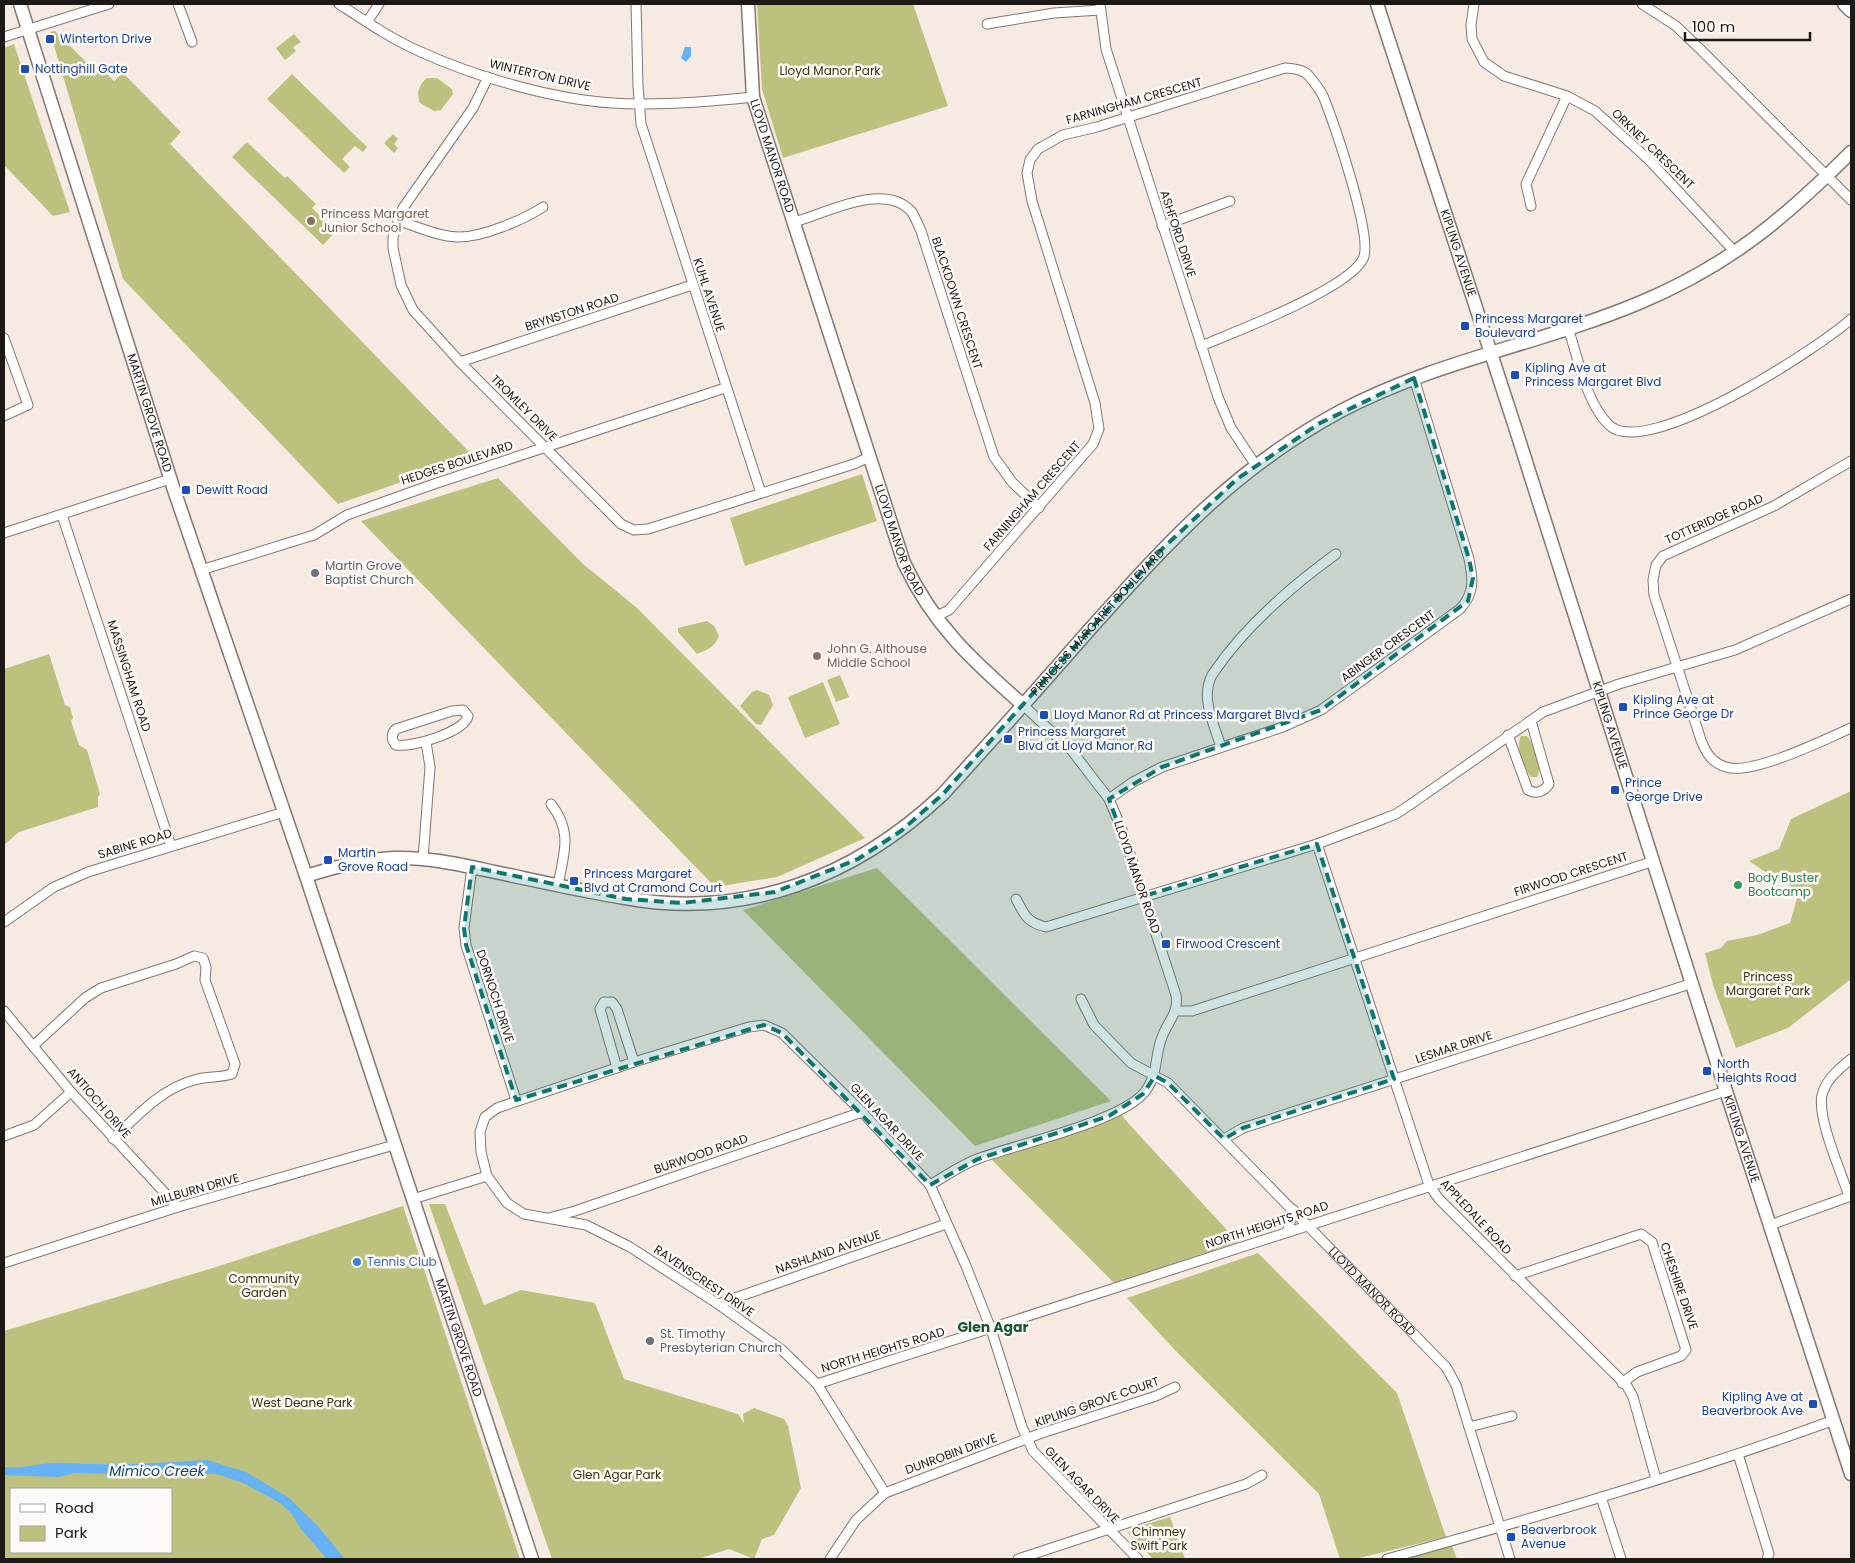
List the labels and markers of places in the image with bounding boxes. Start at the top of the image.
place label: Winterton Drive [60,30,152,47]
marker: Winterton Drive [44,33,56,45]
place label: Nottinghill Gate [35,60,128,77]
marker: Nottinghill Gate [19,63,31,75]
place label: Princess Margaret Junior School [321,205,429,236]
marker: Princess Margaret Junior School [305,215,317,227]
place label: Princess Margaret Boulevard [1475,310,1583,341]
marker: Princess Margaret Boulevard [1459,320,1471,332]
place label: Kipling Ave at Princess Margaret Blvd [1525,359,1661,390]
marker: Kipling Ave at Princess Margaret Blvd [1509,369,1521,381]
place label: Dewitt Road [196,481,268,498]
marker: Dewitt Road [180,484,192,496]
place label: Martin Grove Baptist Church [325,557,414,588]
marker: Martin Grove Baptist Church [309,567,321,579]
place label: John G. Althouse Middle School [827,640,927,671]
marker: John G. Althouse Middle School [811,650,823,662]
place label: Kipling Ave at Prince George Dr [1633,691,1734,722]
marker: Kipling Ave at Prince George Dr [1617,701,1629,713]
place label: Lloyd Manor Rd at Princess Margaret Blvd [1054,706,1300,723]
marker: Lloyd Manor Rd at Princess Margaret Blvd [1038,709,1050,721]
place label: Princess Margaret Blvd at Lloyd Manor Rd [1018,723,1153,754]
marker: Princess Margaret Blvd at Lloyd Manor Rd [1002,733,1014,745]
place label: Prince George Drive [1625,774,1703,805]
marker: Prince George Drive [1609,784,1621,796]
place label: Martin Grove Road [338,844,408,875]
marker: Martin Grove Road [322,854,334,866]
place label: Princess Margaret Blvd at Cramond Court [584,865,722,896]
place label: Body Buster Bootcamp [1748,869,1819,900]
marker: Princess Margaret Blvd at Cramond Court [568,875,580,887]
marker: Body Buster Bootcamp [1732,879,1744,891]
place label: Firwood Crescent [1176,935,1280,952]
marker: Firwood Crescent [1160,938,1172,950]
place label: North Heights Road [1717,1055,1797,1086]
marker: North Heights Road [1701,1065,1713,1077]
place label: Tennis Club [367,1253,437,1270]
marker: Tennis Club [351,1256,363,1268]
place label: St. Timothy Presbyterian Church [660,1325,782,1356]
marker: St. Timothy Presbyterian Church [644,1335,656,1347]
place label: Kipling Ave at Beaverbrook Ave [1702,1388,1803,1419]
marker: Kipling Ave at Beaverbrook Ave [1807,1398,1819,1410]
place label: Beaverbrook Avenue [1521,1521,1598,1552]
marker: Beaverbrook Avenue [1505,1531,1517,1543]

